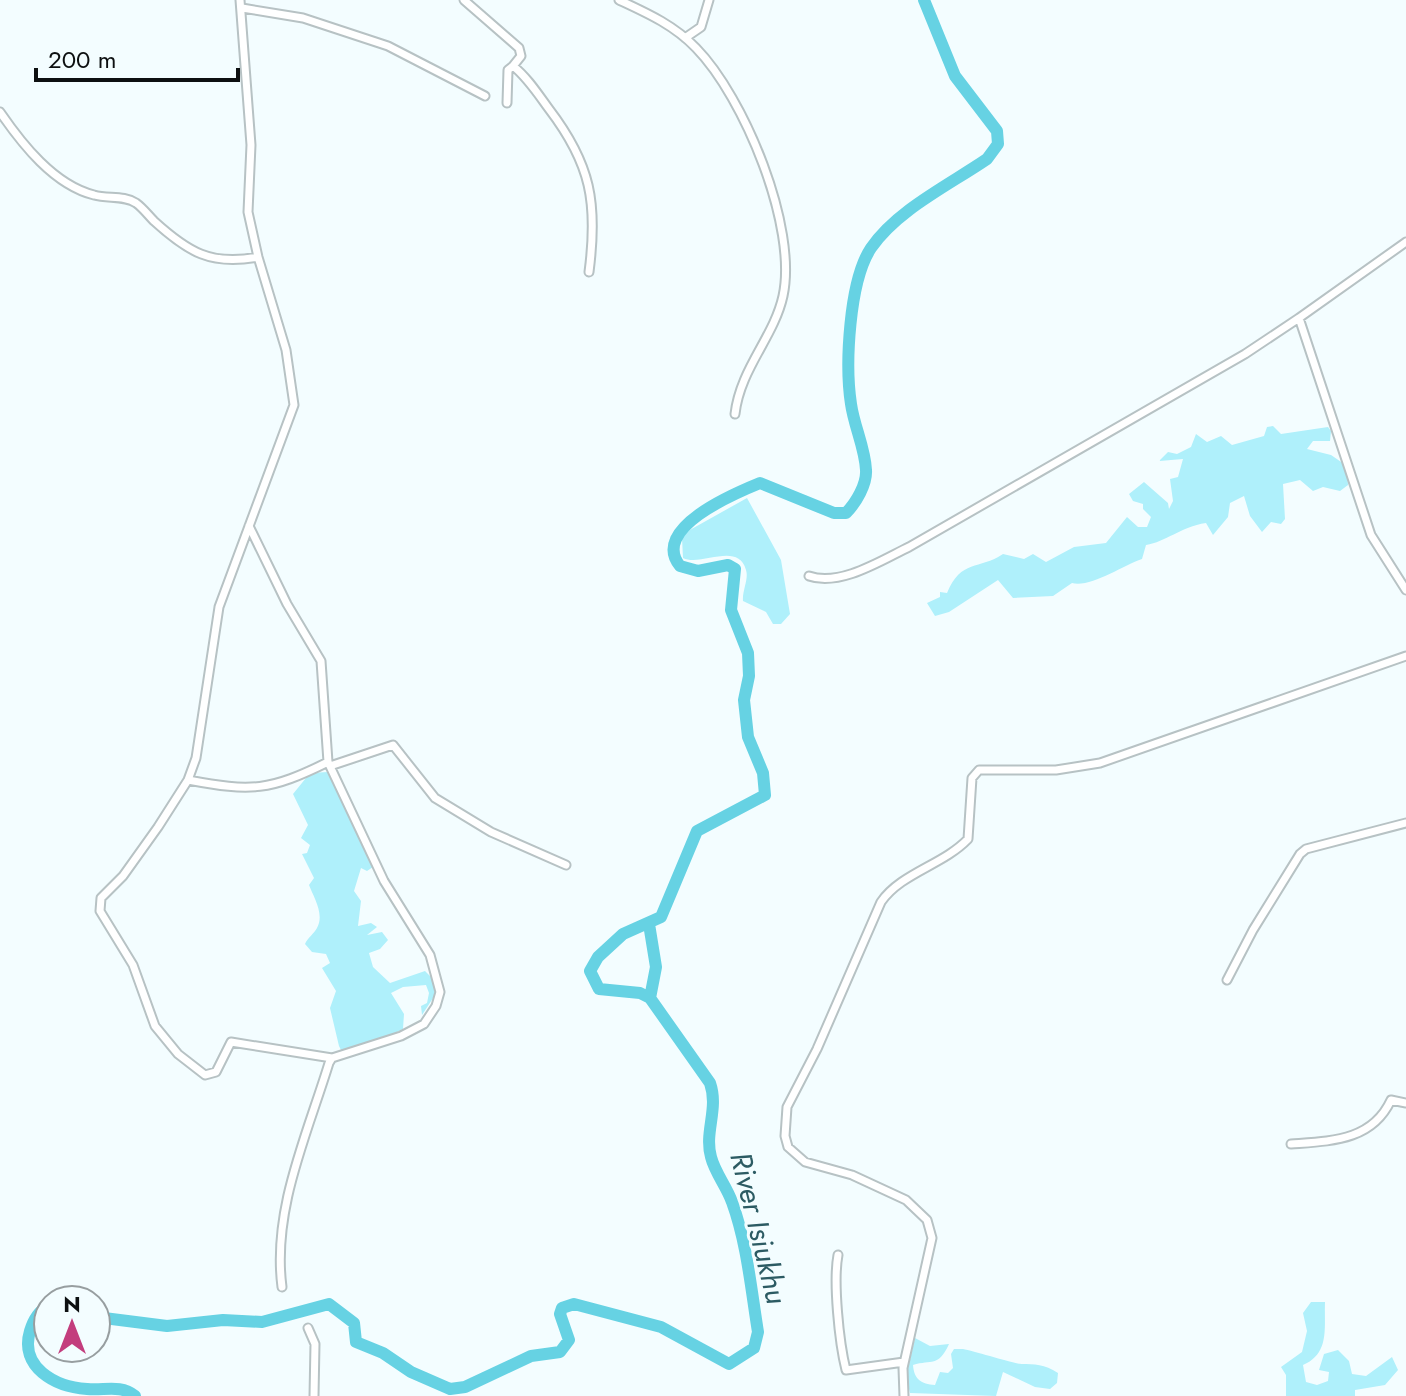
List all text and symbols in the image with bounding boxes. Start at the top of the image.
scale bar [36,32,238,82]
text: 200 m [48,42,116,77]
water label: River Isiukhu [719,1147,799,1309]
north arrow [32,1284,112,1364]
text: N [63,1288,81,1320]

